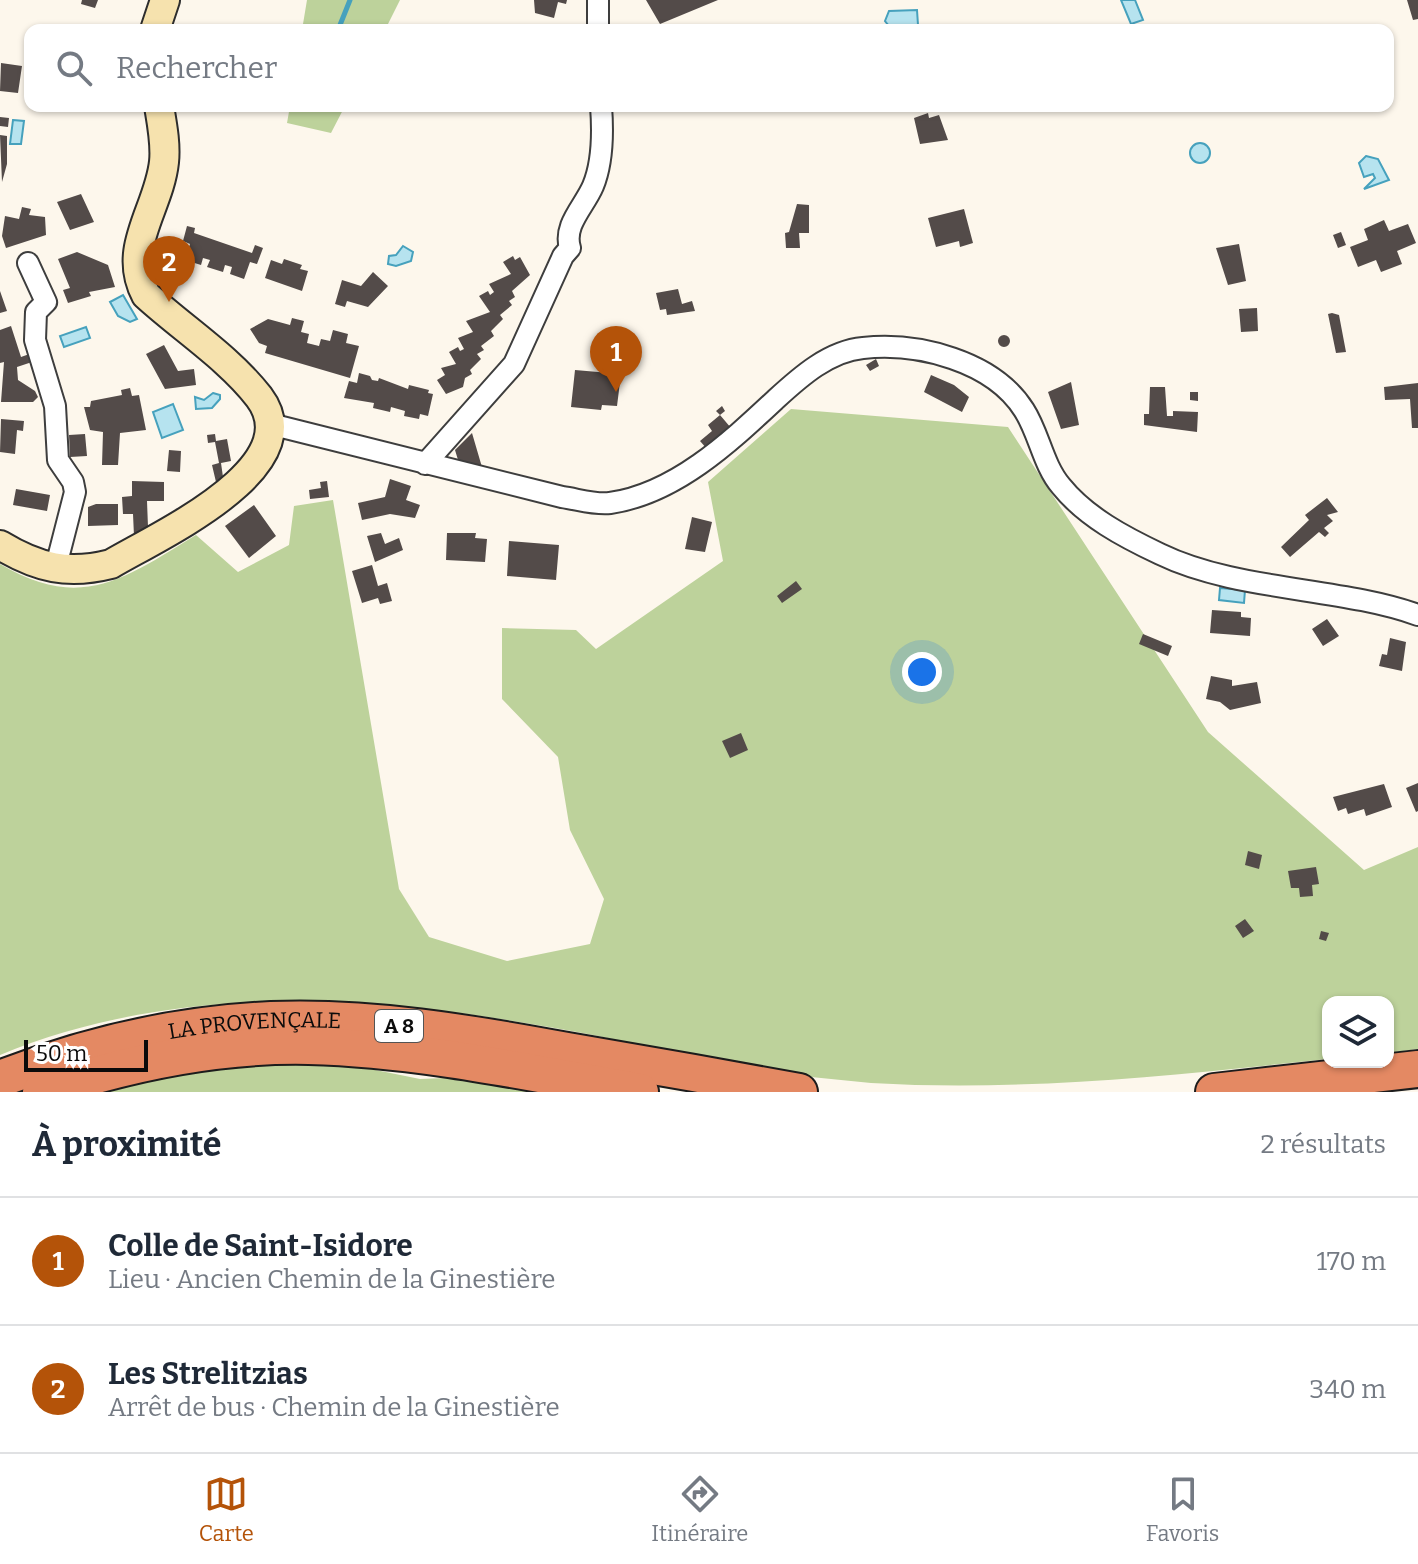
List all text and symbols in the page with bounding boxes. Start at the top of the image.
search box [24,24,1394,112]
icon: search [52,46,96,90]
text: Rechercher [116,50,277,86]
pin: 2 [143,236,195,302]
pin: 1 [590,326,642,392]
your location [902,652,942,692]
map controls [1322,996,1394,1068]
button: layers [1322,996,1394,1068]
street label: LA PROVENÇALE [166,1006,342,1045]
road number: A 8 [375,1010,423,1042]
scale bar [24,1036,148,1072]
text: 50 m [36,1040,87,1067]
text: À proximité [32,1124,222,1165]
text: 2 résultats [1261,1129,1386,1160]
text: Colle de Saint-Isidore [108,1228,413,1264]
text: 1 [52,1246,64,1277]
text: 170 m [1316,1246,1386,1277]
text: Lieu · Ancien Chemin de la Ginestière [108,1264,556,1295]
text: Les Strelitzias [108,1356,308,1392]
text: 2 [51,1374,65,1405]
text: 340 m [1309,1374,1386,1405]
text: Arrêt de bus · Chemin de la Ginestière [108,1392,560,1423]
tab: Carte [199,1472,254,1547]
tab: Itinéraire [651,1472,748,1547]
tab: Favoris [1146,1472,1219,1547]

